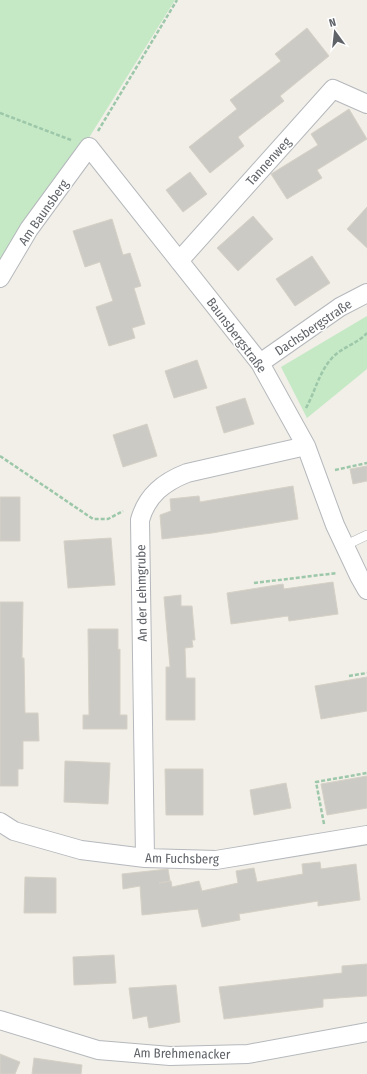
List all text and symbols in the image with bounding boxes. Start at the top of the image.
north arrow [315,12,355,52]
text: N [328,16,337,30]
street label: Tannenweg [243,133,295,189]
street label: Am Baunsberg [15,176,72,248]
street label: Baunsbergstraße [204,295,270,376]
street label: Dachsbergstraße [272,296,354,359]
street label: An der Lehmgrube [133,544,150,642]
street label: Am Fuchsberg [145,850,220,867]
street label: Am Brehmenacker [134,1045,231,1062]

